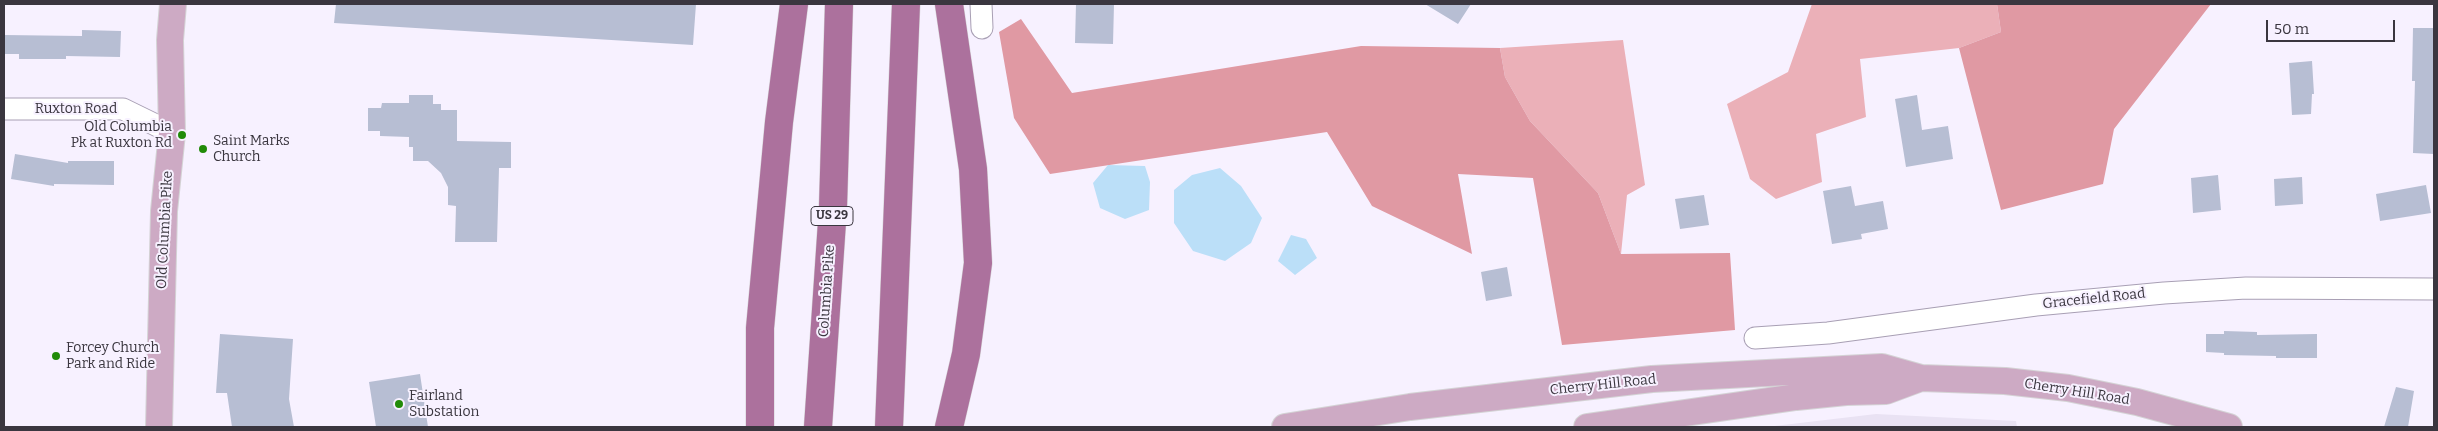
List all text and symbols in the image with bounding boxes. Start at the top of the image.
scale bar [2268,10,2397,42]
text: 50 m [2274,20,2309,38]
street label: Ruxton Road [35,101,117,117]
place label: Old Columbia Pk at Ruxton Rd [71,119,172,152]
marker: Old Columbia Pk at Ruxton Rd [176,129,188,141]
place label: Saint Marks Church [213,133,290,166]
marker: Saint Marks Church [197,143,209,155]
street label: Old Columbia Pike [154,171,176,289]
road number: US 29 [811,207,853,226]
street label: Columbia Pike [815,244,839,338]
street label: Gracefield Road [2042,285,2146,313]
place label: Forcey Church Park and Ride [66,340,159,372]
marker: Forcey Church Park and Ride [50,350,62,362]
street label: Cherry Hill Road [1549,371,1657,399]
street label: Cherry Hill Road [2023,375,2131,409]
place label: Fairland Substation [409,388,479,421]
marker: Fairland Substation [393,398,405,410]

